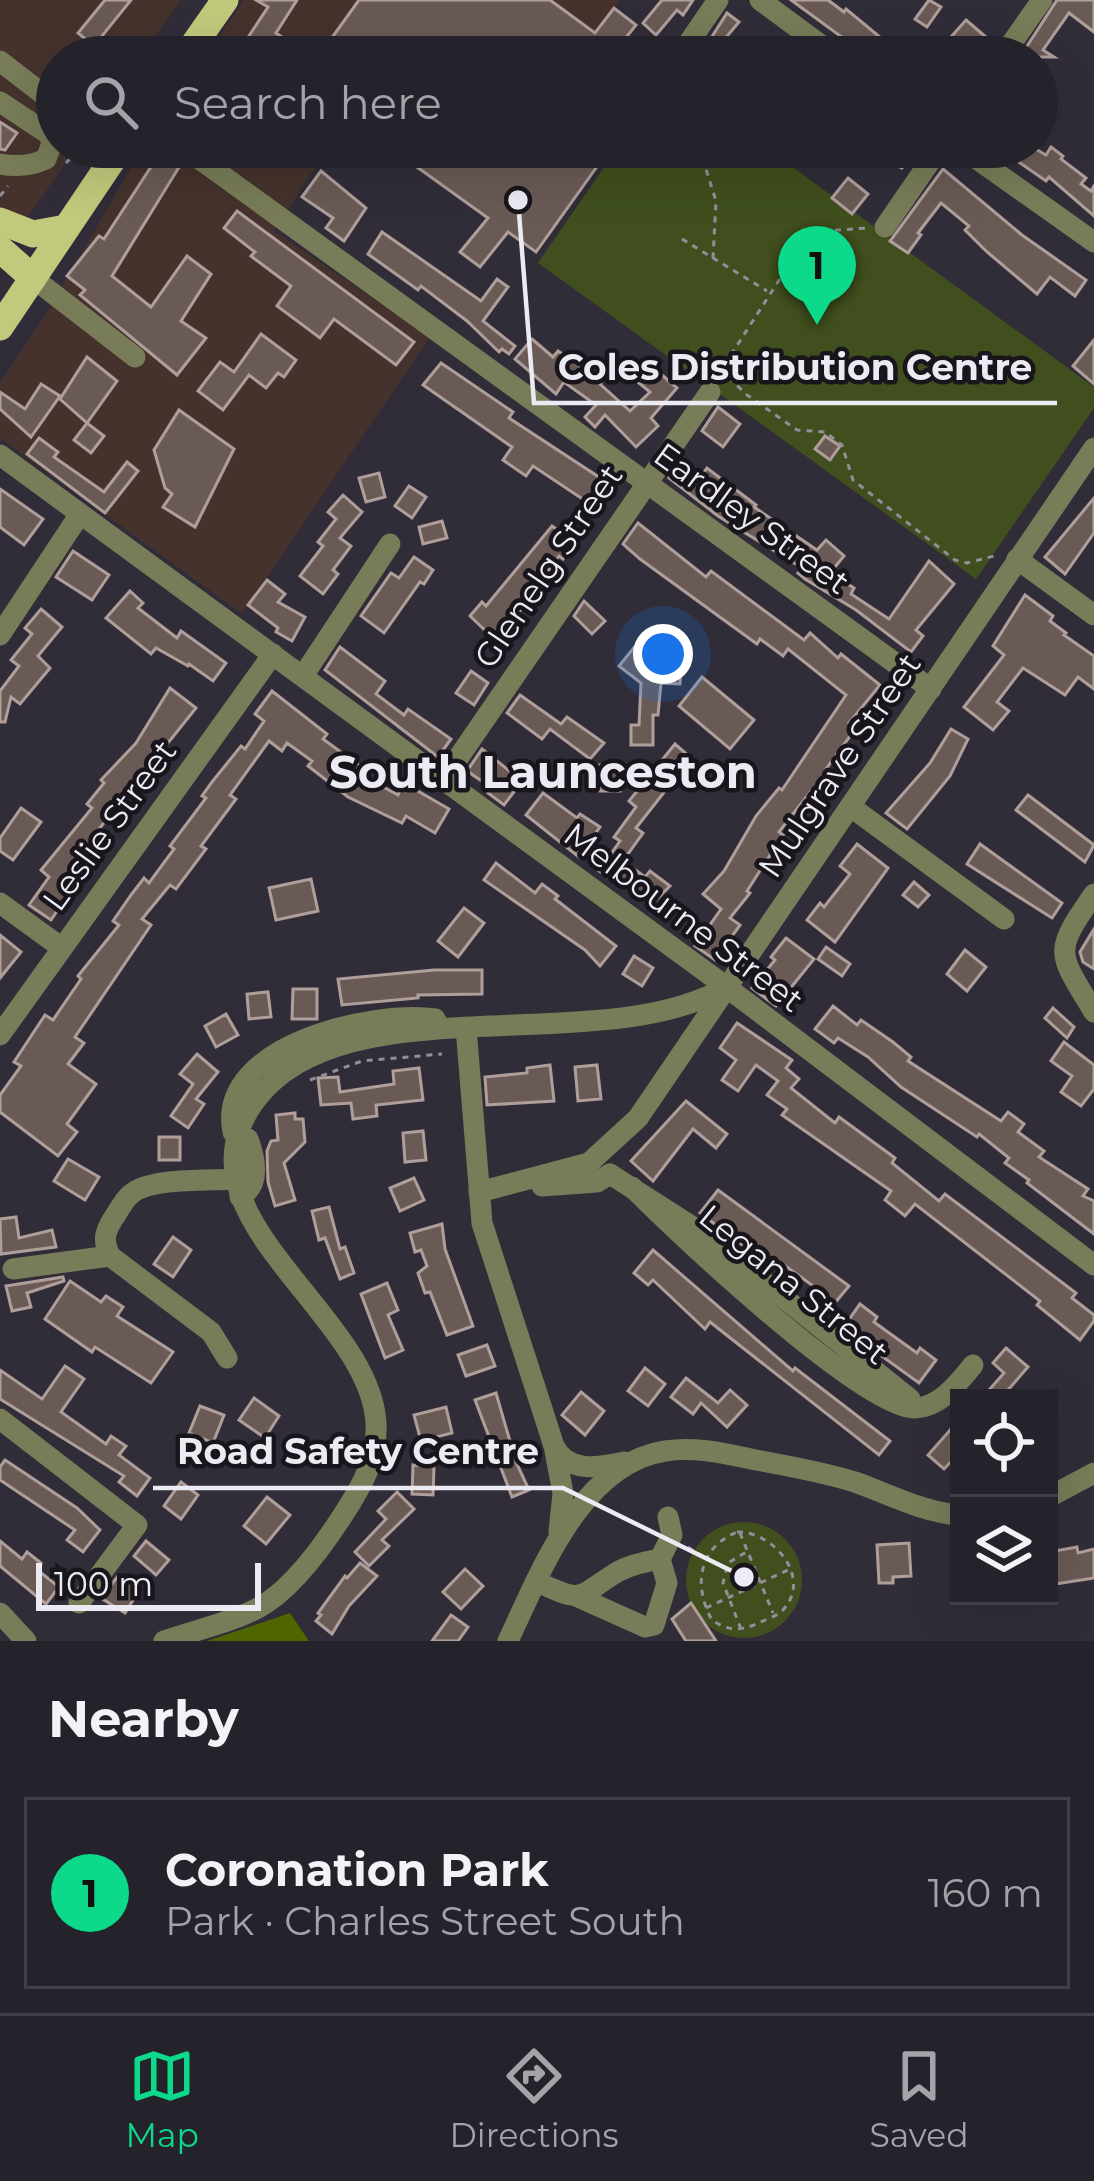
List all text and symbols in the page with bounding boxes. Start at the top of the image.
search box [36,36,1058,168]
icon: search [78,69,144,135]
text: Search here [174,75,442,130]
pin: 1 [778,226,856,325]
callout: Coles Distribution Centre [534,331,1057,403]
text: Coles Distribution Centre [558,345,1032,389]
street label: Eardley Street [647,434,857,602]
street label: Glenelg Street [465,457,631,675]
your location [633,624,693,684]
street label: Mulgrave Street [749,645,929,885]
street label: Leslie Street [34,732,184,918]
district label: South Launceston [329,744,757,799]
street label: Melbourne Street [556,814,812,1020]
street label: Legana Street [692,1196,896,1372]
map controls [950,1389,1058,1605]
button: locate [950,1389,1058,1497]
callout: Road Safety Centre [153,1416,563,1488]
text: Road Safety Centre [177,1429,539,1473]
button: layers [950,1497,1058,1605]
scale bar [36,1557,261,1610]
text: 100 m [54,1564,153,1604]
text: Nearby [48,1688,239,1750]
text: Coronation Park [165,1842,549,1897]
text: 1 [82,1869,98,1917]
text: 160 m [928,1869,1043,1917]
text: Park · Charles Street South [165,1897,685,1945]
tab: Map [125,2043,199,2155]
tab: Directions [450,2043,619,2155]
tab: Saved [869,2043,969,2155]

